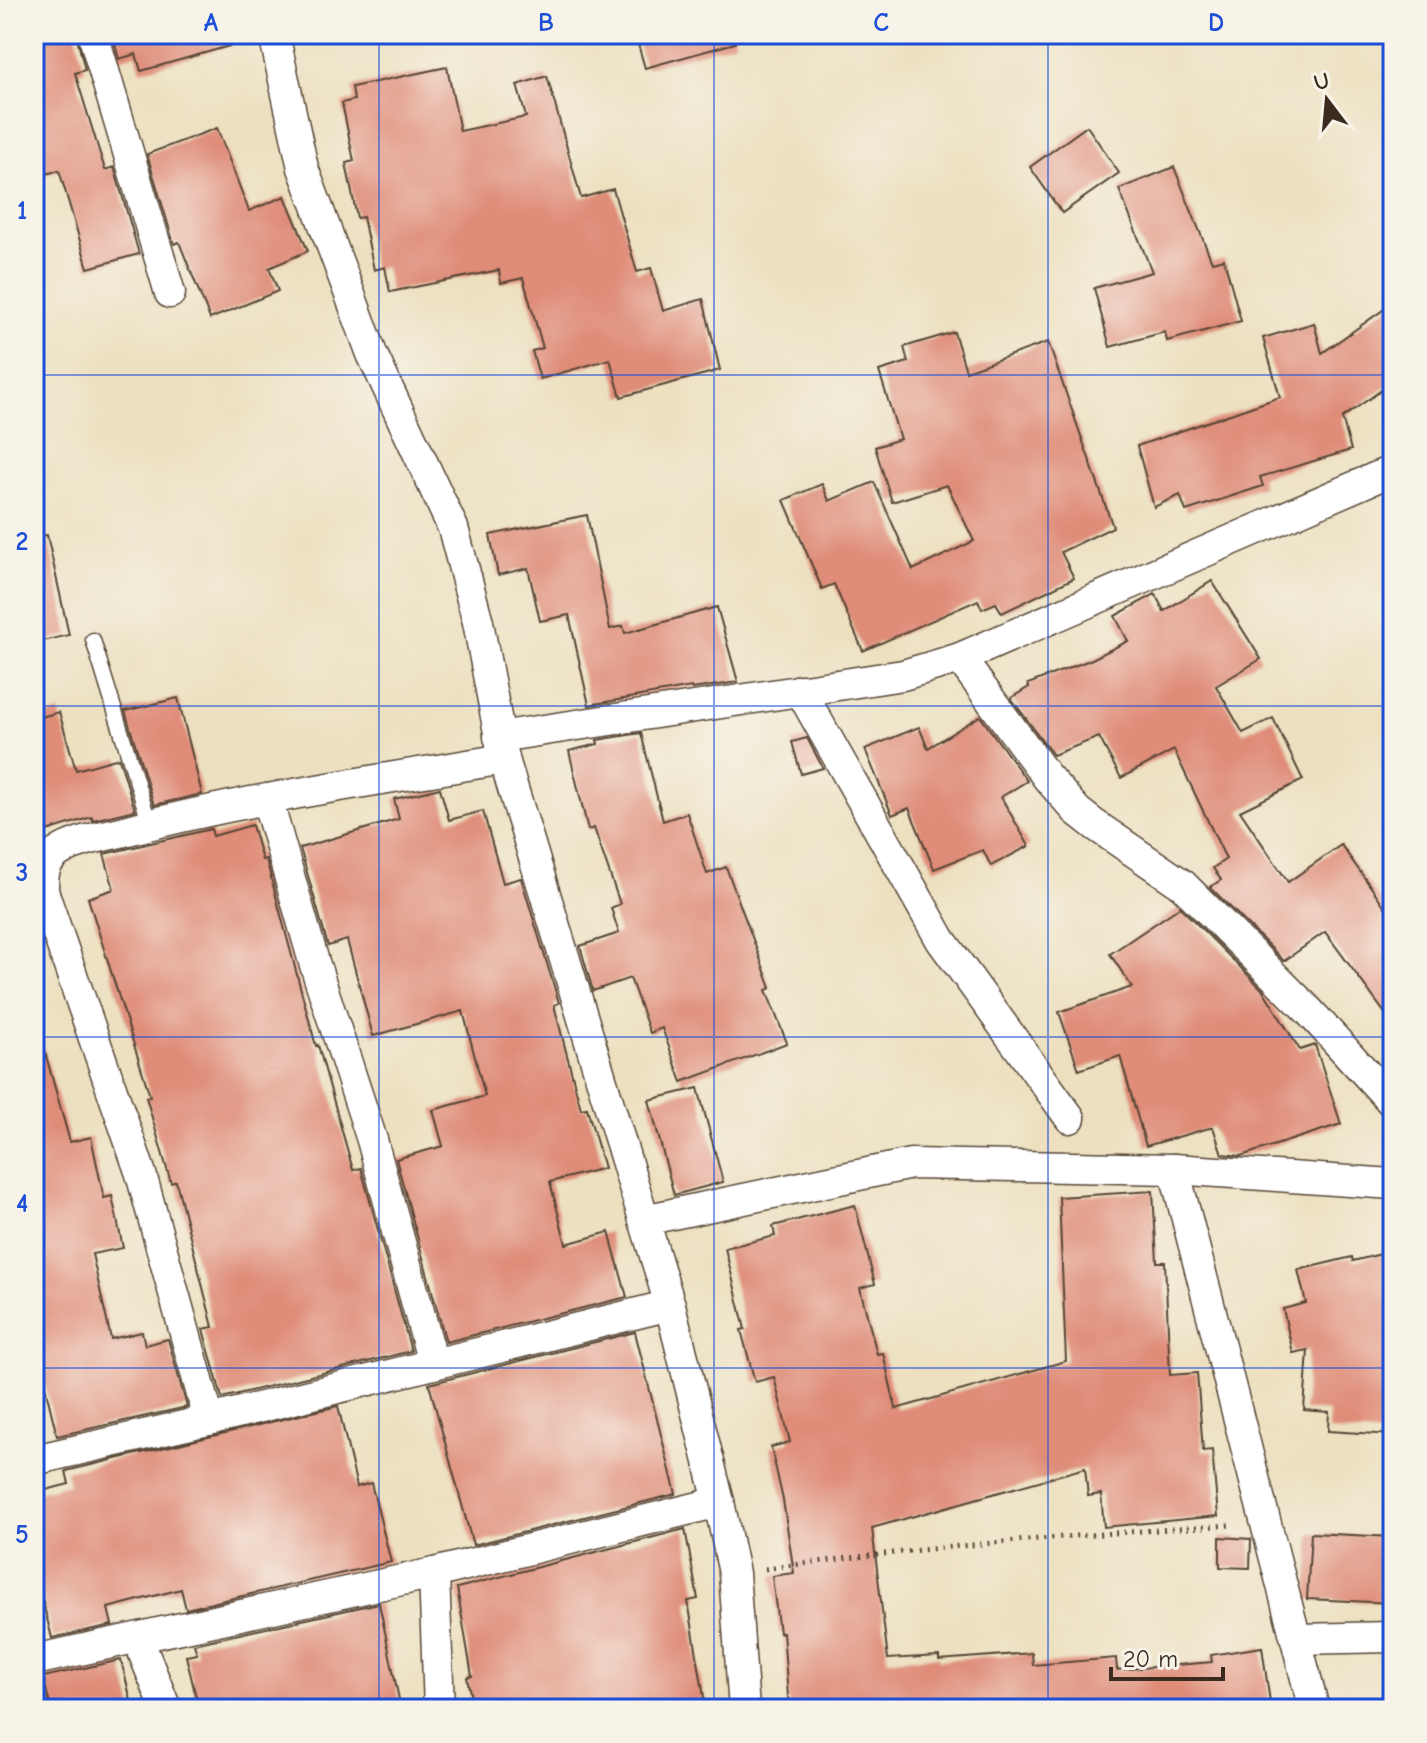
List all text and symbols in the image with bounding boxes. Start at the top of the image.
text: A [204,8,219,38]
text: B [538,8,554,38]
text: C [873,8,889,38]
text: D [1208,8,1224,38]
north arrow [1287,60,1367,140]
text: U [1311,67,1332,96]
text: 1 [17,196,27,226]
text: 2 [16,527,28,557]
text: 3 [16,858,28,888]
text: 4 [16,1189,28,1219]
text: 5 [15,1520,29,1550]
scale bar [1111,1631,1223,1681]
text: 20 m [1123,1645,1178,1673]

